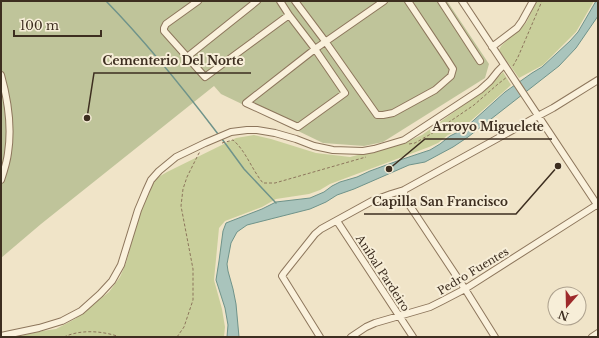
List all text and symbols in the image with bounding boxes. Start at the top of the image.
scale bar [14,12,101,38]
text: 100 m [20,18,59,33]
callout: Cementerio Del Norte [94,49,251,73]
text: Cementerio Del Norte [103,53,243,68]
callout: Arroyo Miguelete [425,115,552,139]
text: Arroyo Miguelete [431,119,544,134]
callout: Capilla San Francisco [364,190,516,214]
text: Capilla San Francisco [372,194,508,209]
street label: Aníbal Pardeiro [352,231,413,314]
street label: Pedro Fuentes [435,244,511,298]
north arrow [547,286,587,326]
text: N [556,307,571,324]

